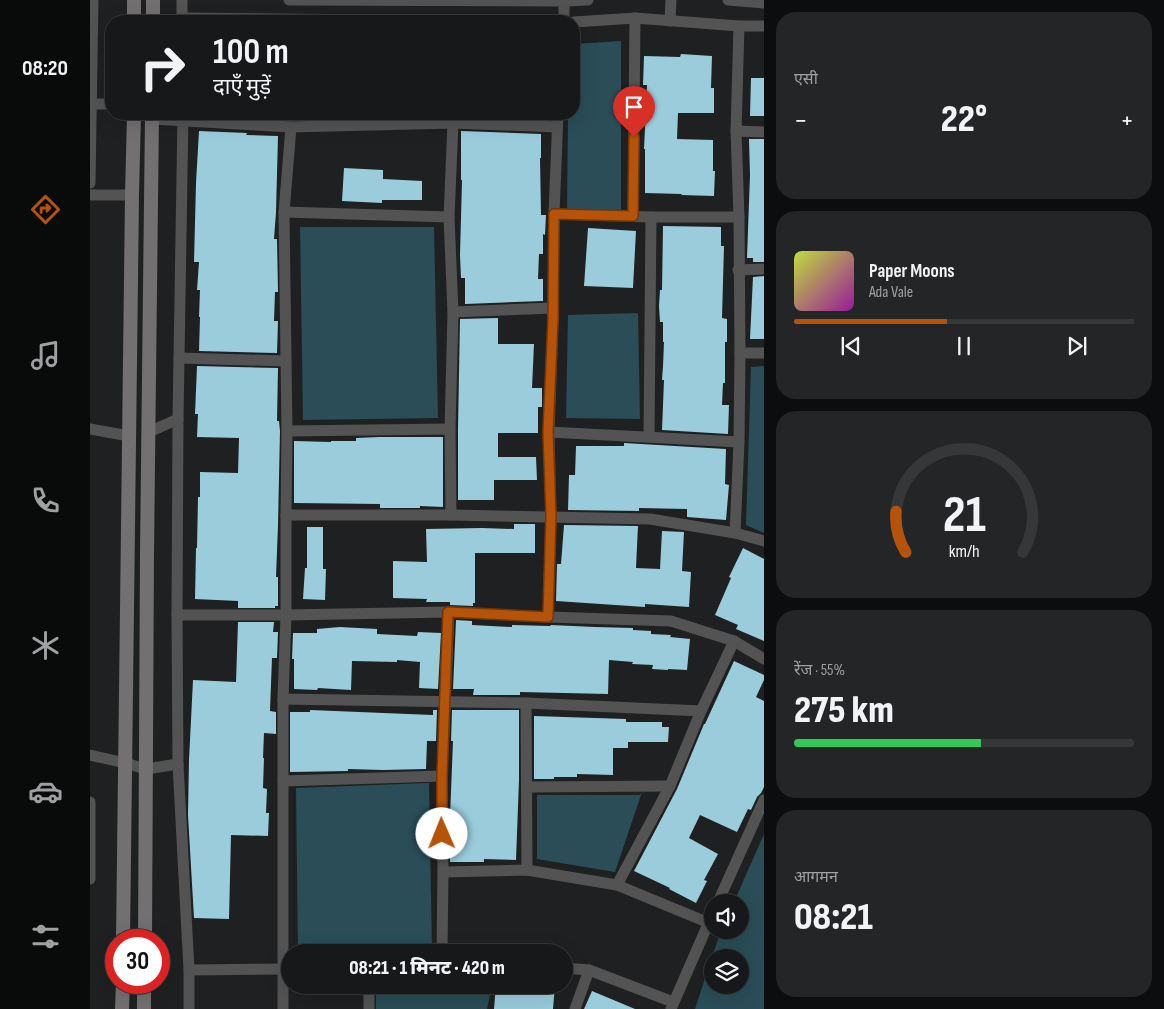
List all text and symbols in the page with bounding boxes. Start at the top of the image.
text: 100 m [213,31,289,74]
icon: right [130,35,195,100]
text: 08:20 [22,55,68,82]
text: एसी [794,70,818,89]
text: दाएँ मुड़ें [213,74,271,101]
pin [613,86,655,137]
icon: arrive [620,93,648,121]
text: 22° [941,97,987,142]
text: − [794,104,808,137]
text: + [1120,104,1134,137]
icon: directions [28,192,63,227]
text: Paper Moons [869,260,955,283]
text: Ada Vale [869,283,913,302]
icon: previous [837,332,865,360]
icon: pause [950,332,978,360]
icon: next [1063,332,1091,360]
icon: music [28,338,63,373]
icon: phone [28,483,63,518]
text: 21 [942,484,986,547]
text: km/h [949,541,979,562]
icon: climate [28,628,63,663]
text: रेंज · 55% [794,661,845,680]
text: 275 km [794,688,894,733]
icon: car [28,774,63,809]
position arrow [415,807,467,859]
text: आगमन [794,868,838,887]
map controls [704,894,749,994]
button: sound [704,894,749,939]
text: 08:21 [794,895,873,940]
icon: filters [28,919,63,954]
speed limit sign: 30 [105,929,170,994]
button: layers [704,949,749,994]
text: 08:21 · 1 मिनट · 420 m [349,957,505,980]

